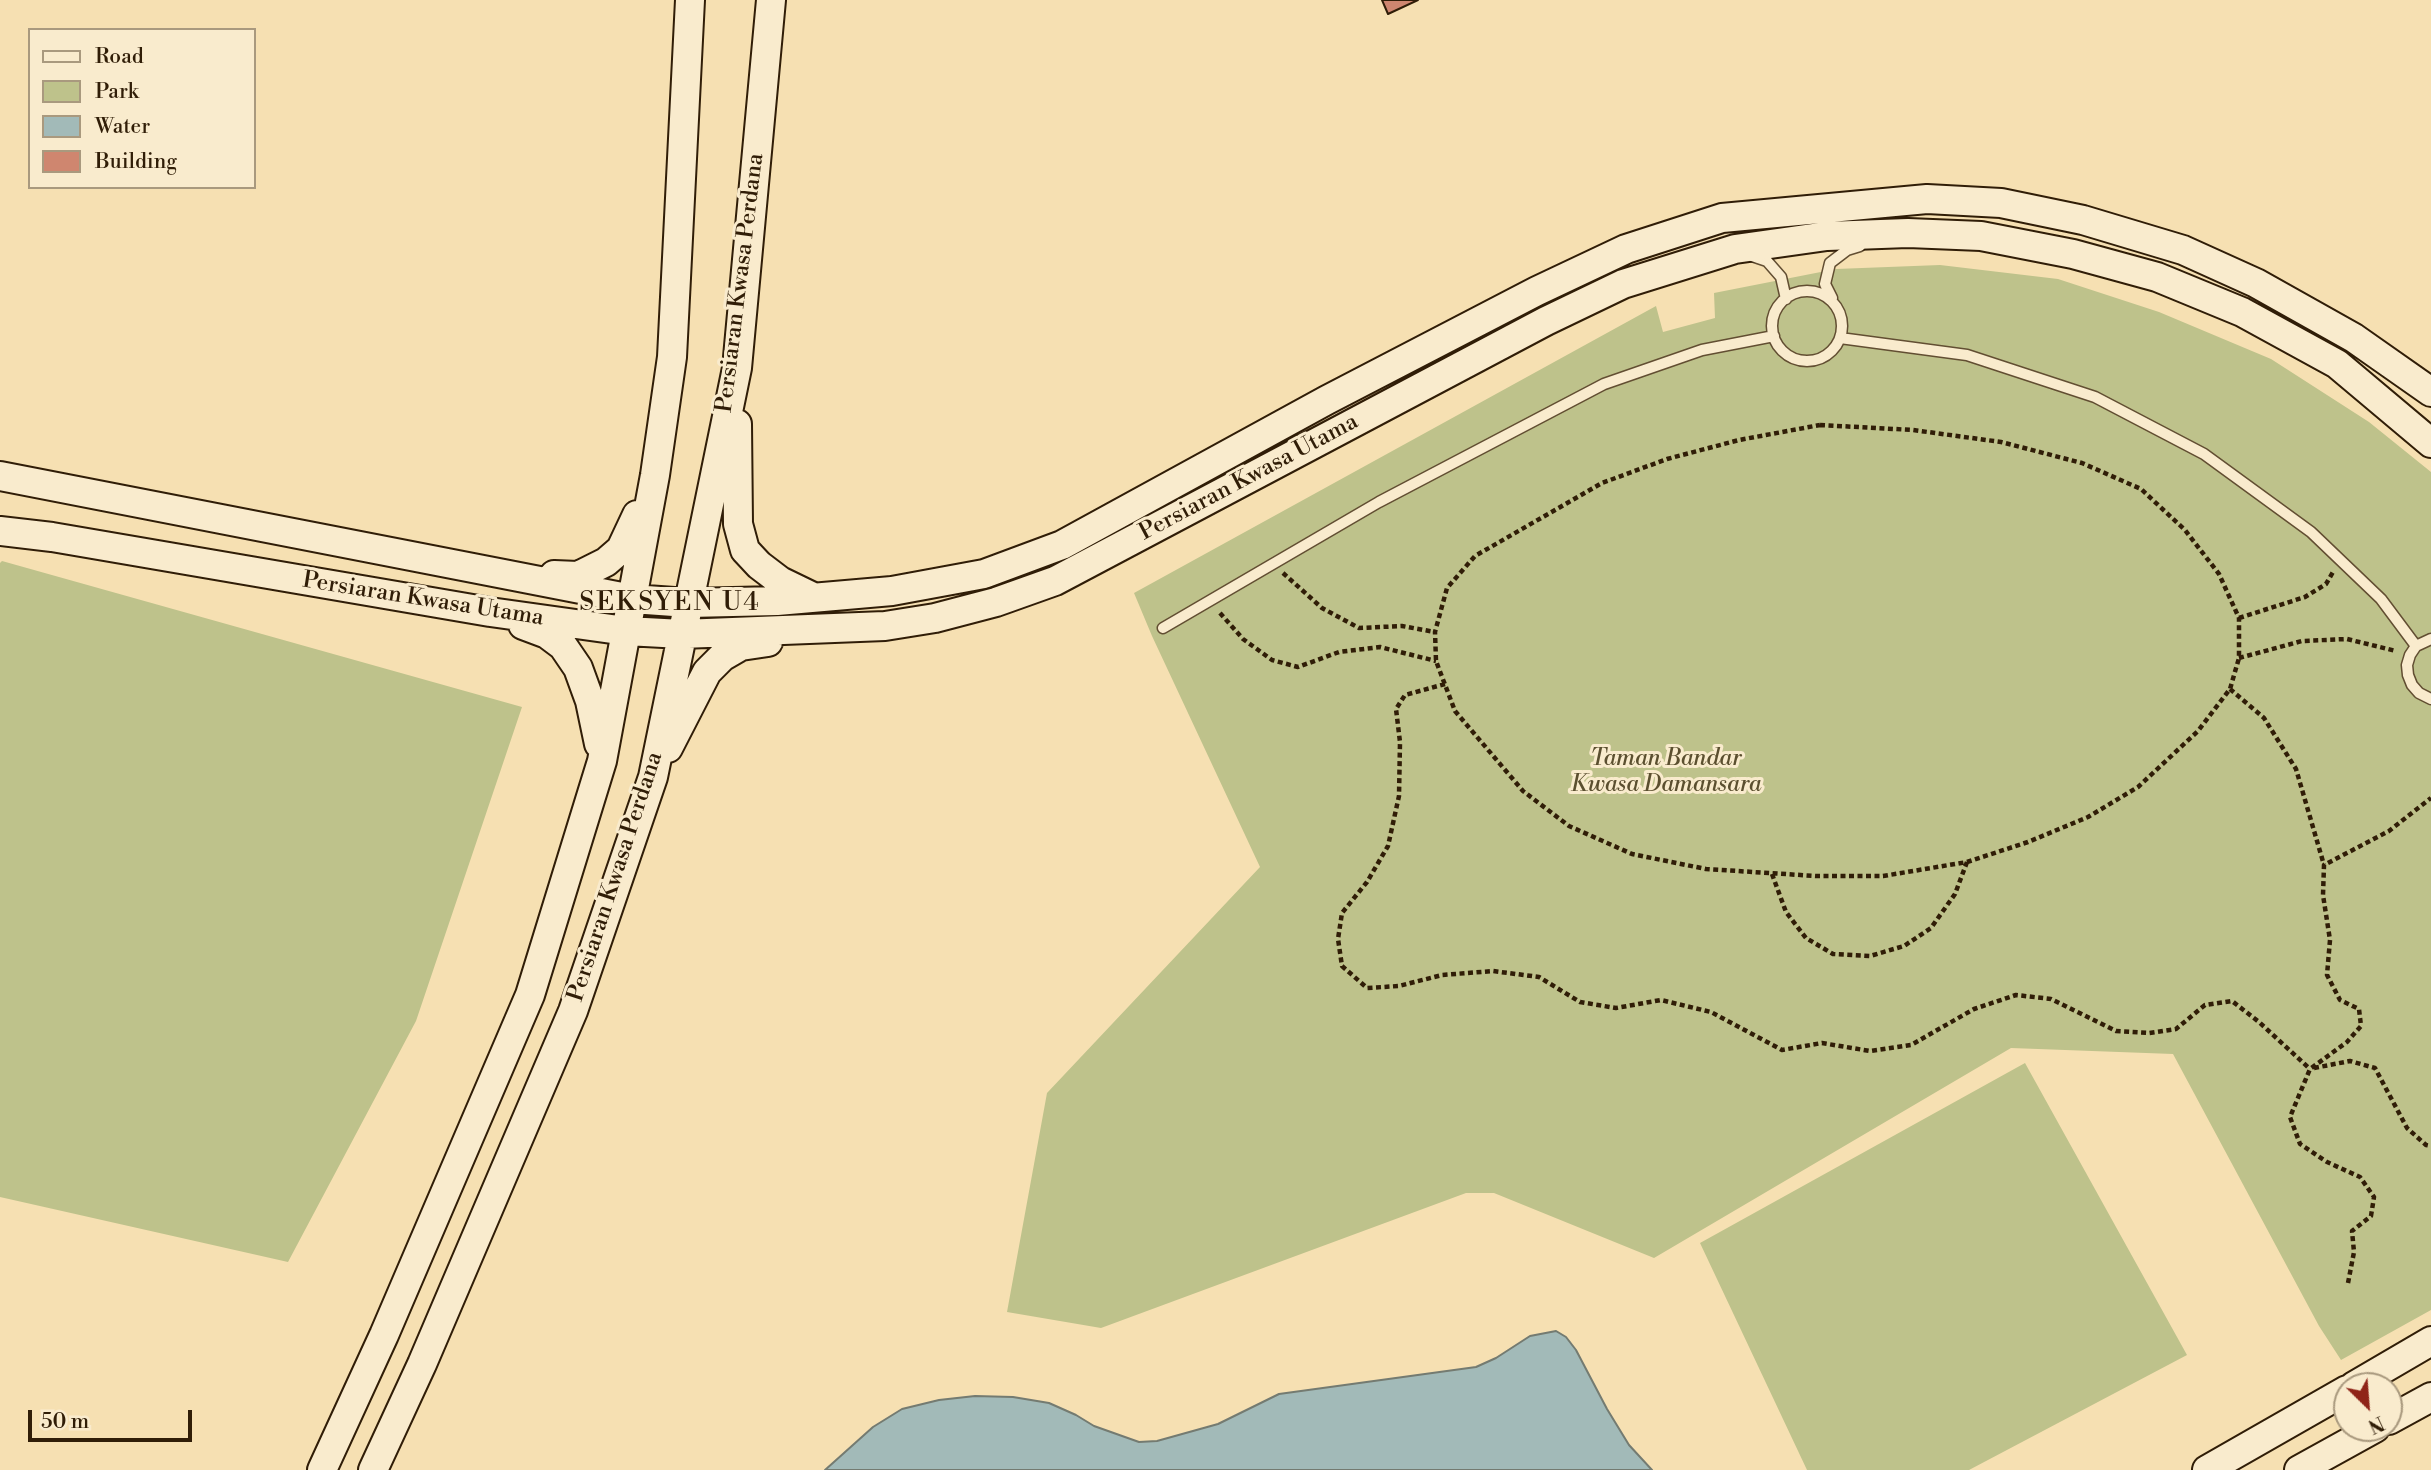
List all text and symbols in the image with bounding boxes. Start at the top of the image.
legend [28,28,256,189]
text: Road [95,44,144,70]
text: Park [95,79,139,105]
text: Water [95,114,150,140]
text: Building [95,149,177,175]
street label: Persiaran Kwasa Perdana [711,152,771,414]
street label: Persiaran Kwasa Utama [1135,409,1363,547]
street label: Persiaran Kwasa Utama [300,567,546,633]
district label: SEKSYEN U4 [580,588,760,620]
park label: Taman Bandar Kwasa Damansara [1570,745,1762,799]
street label: Persiaran Kwasa Perdana [563,749,669,1005]
north arrow [2333,1372,2403,1442]
scale bar [32,1396,196,1440]
text: 50 m [41,1409,89,1435]
text: N [2364,1410,2388,1438]

